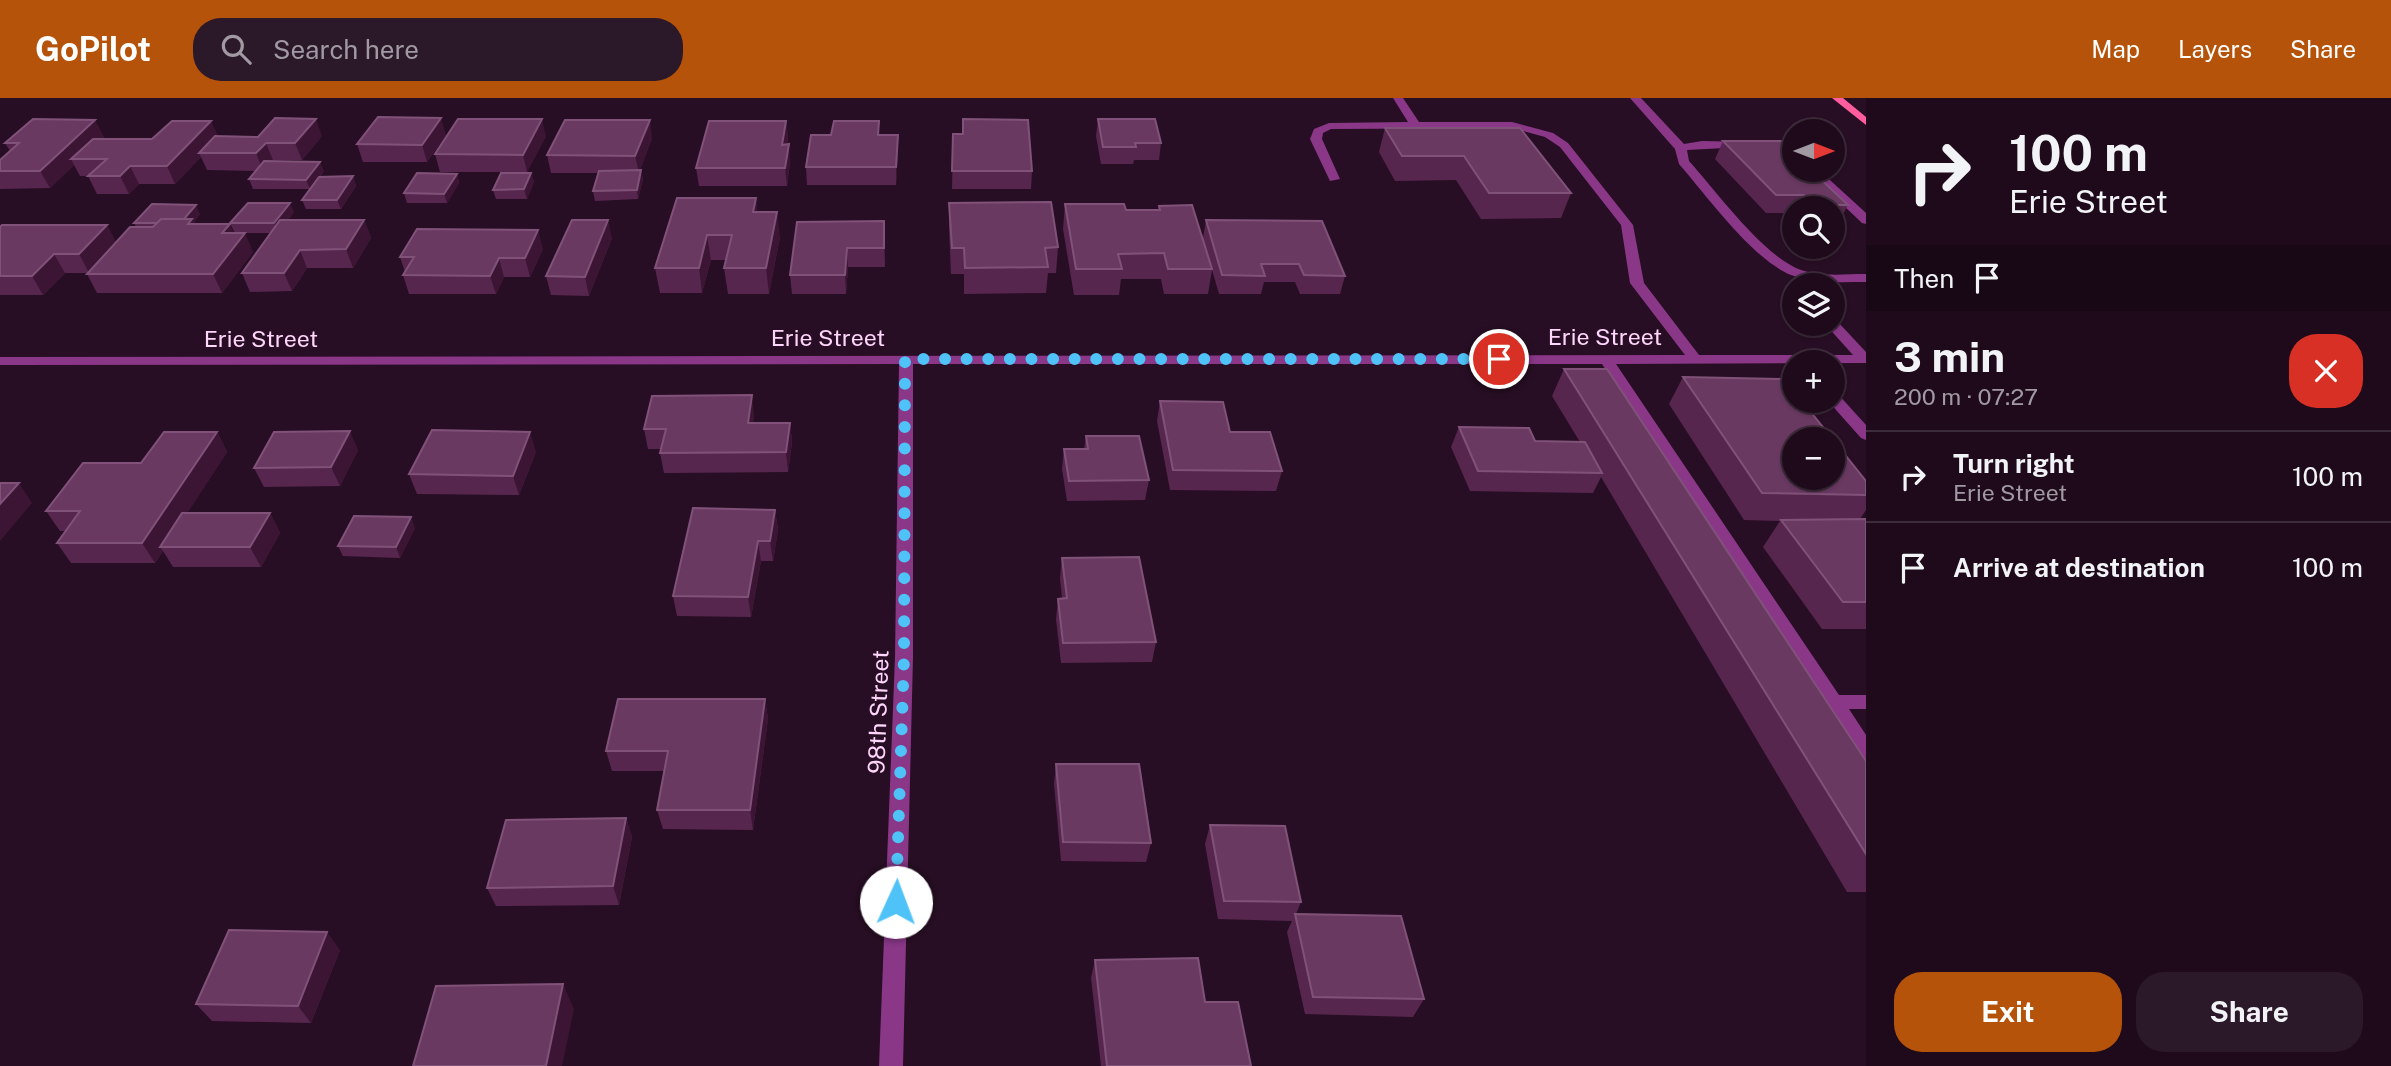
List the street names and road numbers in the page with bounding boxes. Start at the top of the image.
street label: Erie Street [1548,323,1662,350]
street label: Erie Street [771,324,885,351]
street label: Erie Street [204,325,318,352]
street label: 98th Street [862,650,894,774]

